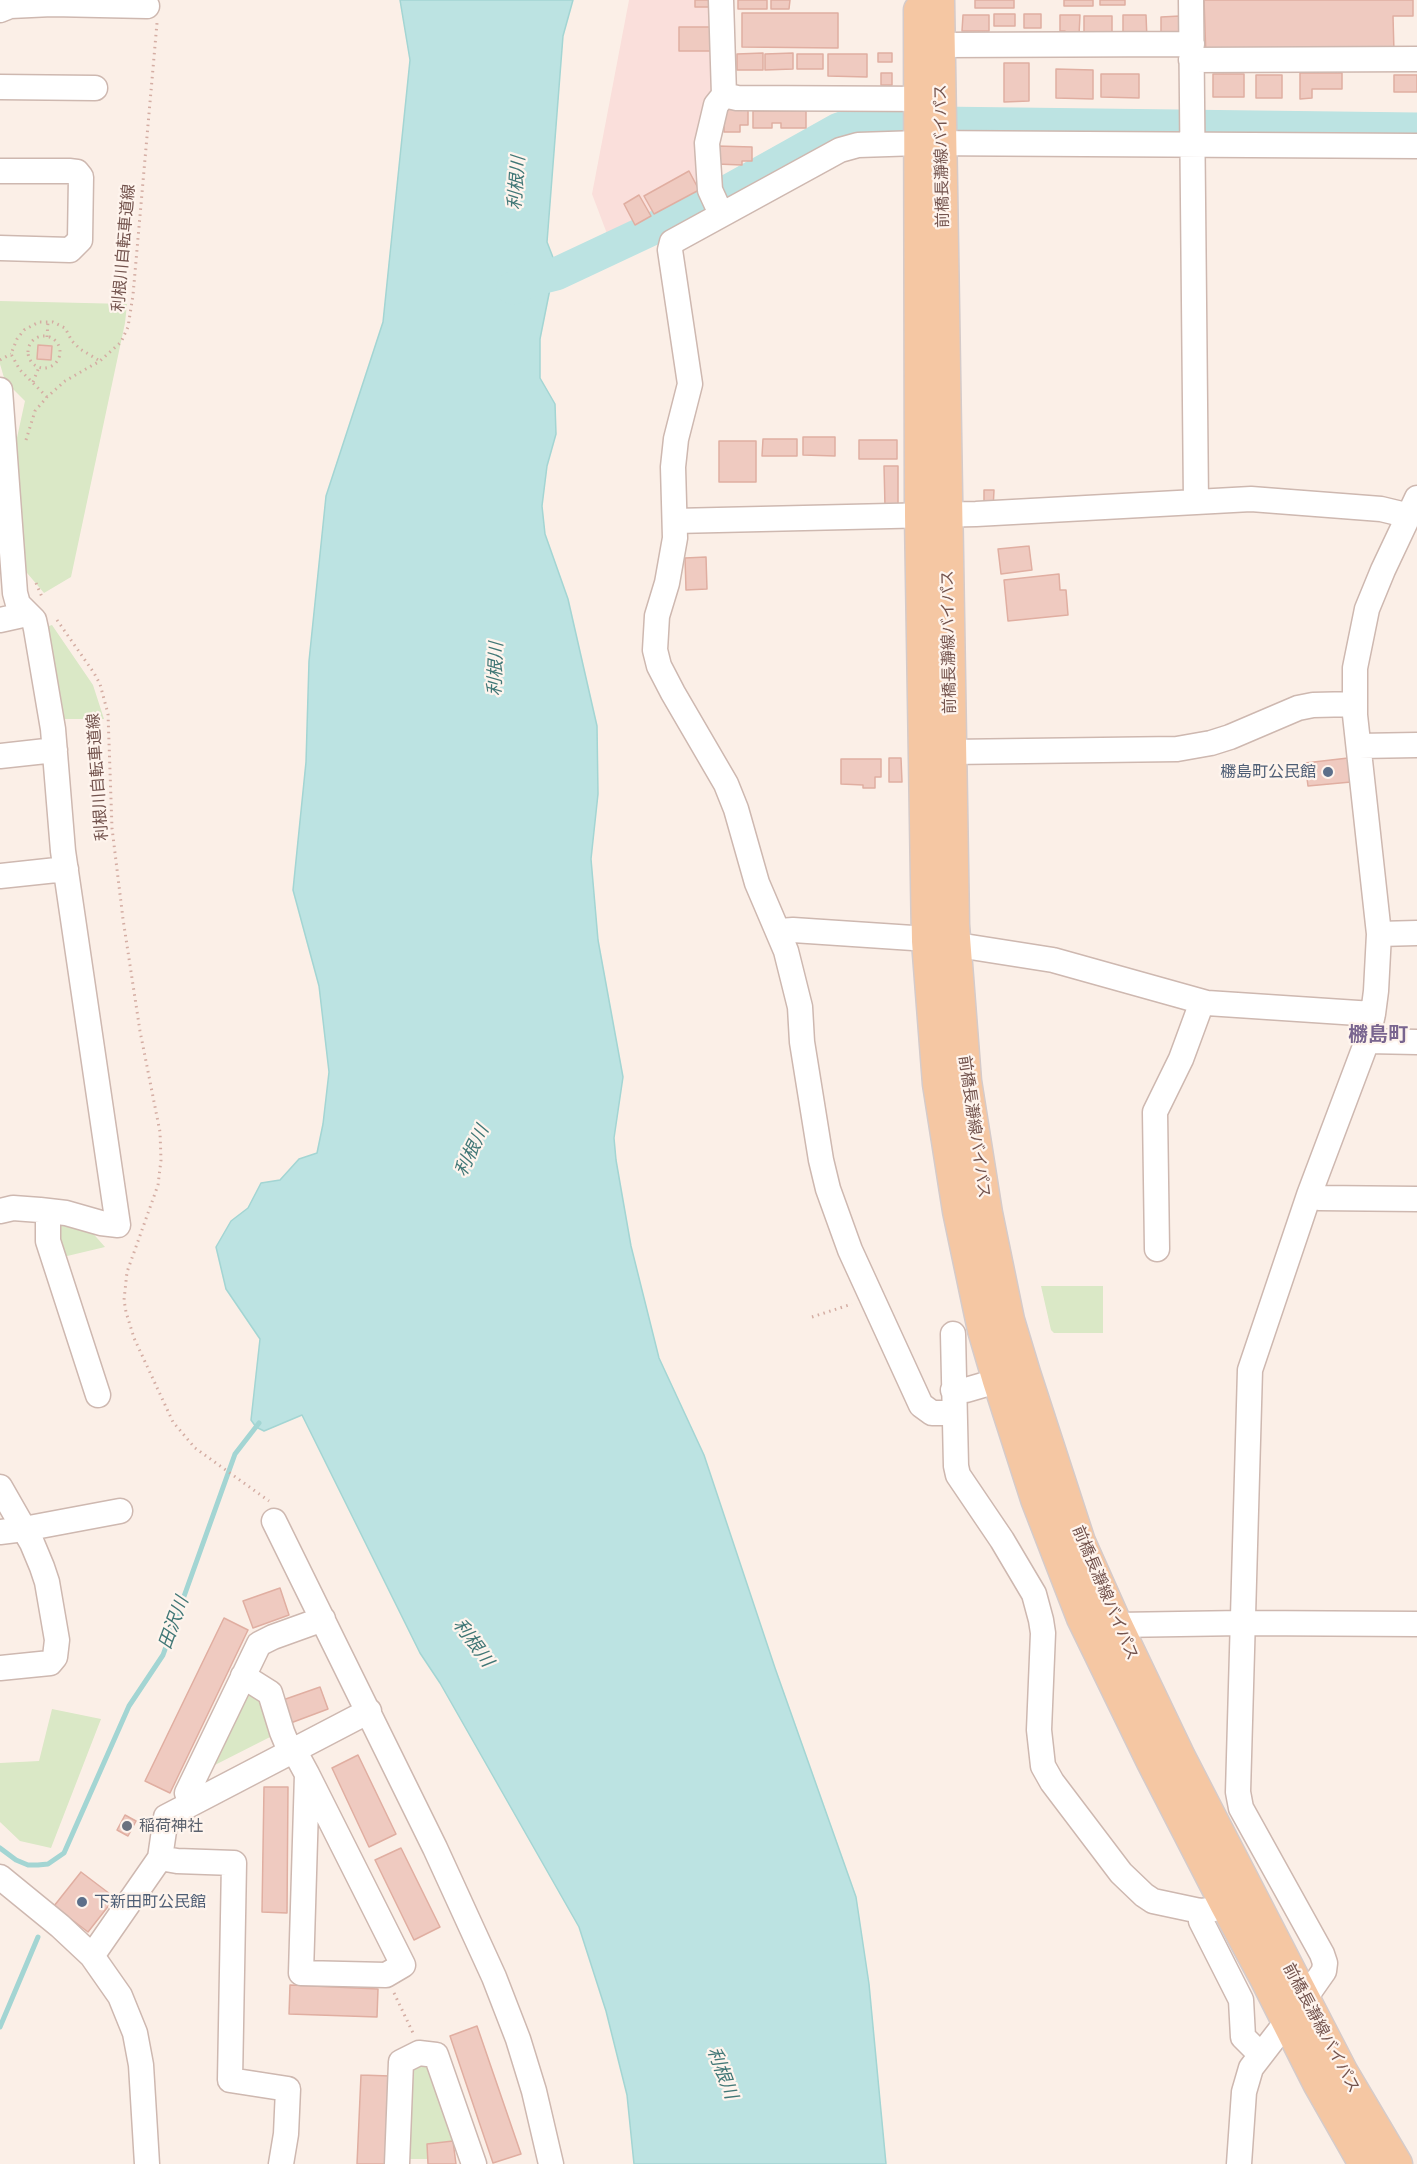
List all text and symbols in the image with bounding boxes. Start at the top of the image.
street label: 前橋長瀞線バイパス [931,84,953,228]
water label: 利根川 [504,155,530,211]
street label: 利根川自転車道線 [109,183,139,313]
street label: 前橋長瀞線バイパス [938,570,960,714]
water label: 利根川 [484,642,508,696]
street label: 利根川自転車道線 [84,712,112,842]
place label: 橳島町公民館 [1220,762,1316,782]
marker: 橳島町公民館 [1321,765,1335,779]
district label: 橳島町 [1348,1023,1408,1047]
street label: 前橋長瀞線バイパス [954,1054,994,1200]
water label: 利根川 [450,1122,494,1180]
street label: 前橋長瀞線バイパス [1068,1523,1142,1663]
water label: 田沢川 [155,1594,193,1652]
water label: 利根川 [448,1615,498,1671]
place label: 稲荷神社 [139,1816,203,1836]
marker: 稲荷神社 [120,1819,134,1833]
place label: 下新田町公民館 [94,1892,206,1912]
marker: 下新田町公民館 [75,1895,89,1909]
street label: 前橋長瀞線バイパス [1279,1960,1363,2096]
water label: 利根川 [702,2044,742,2102]

